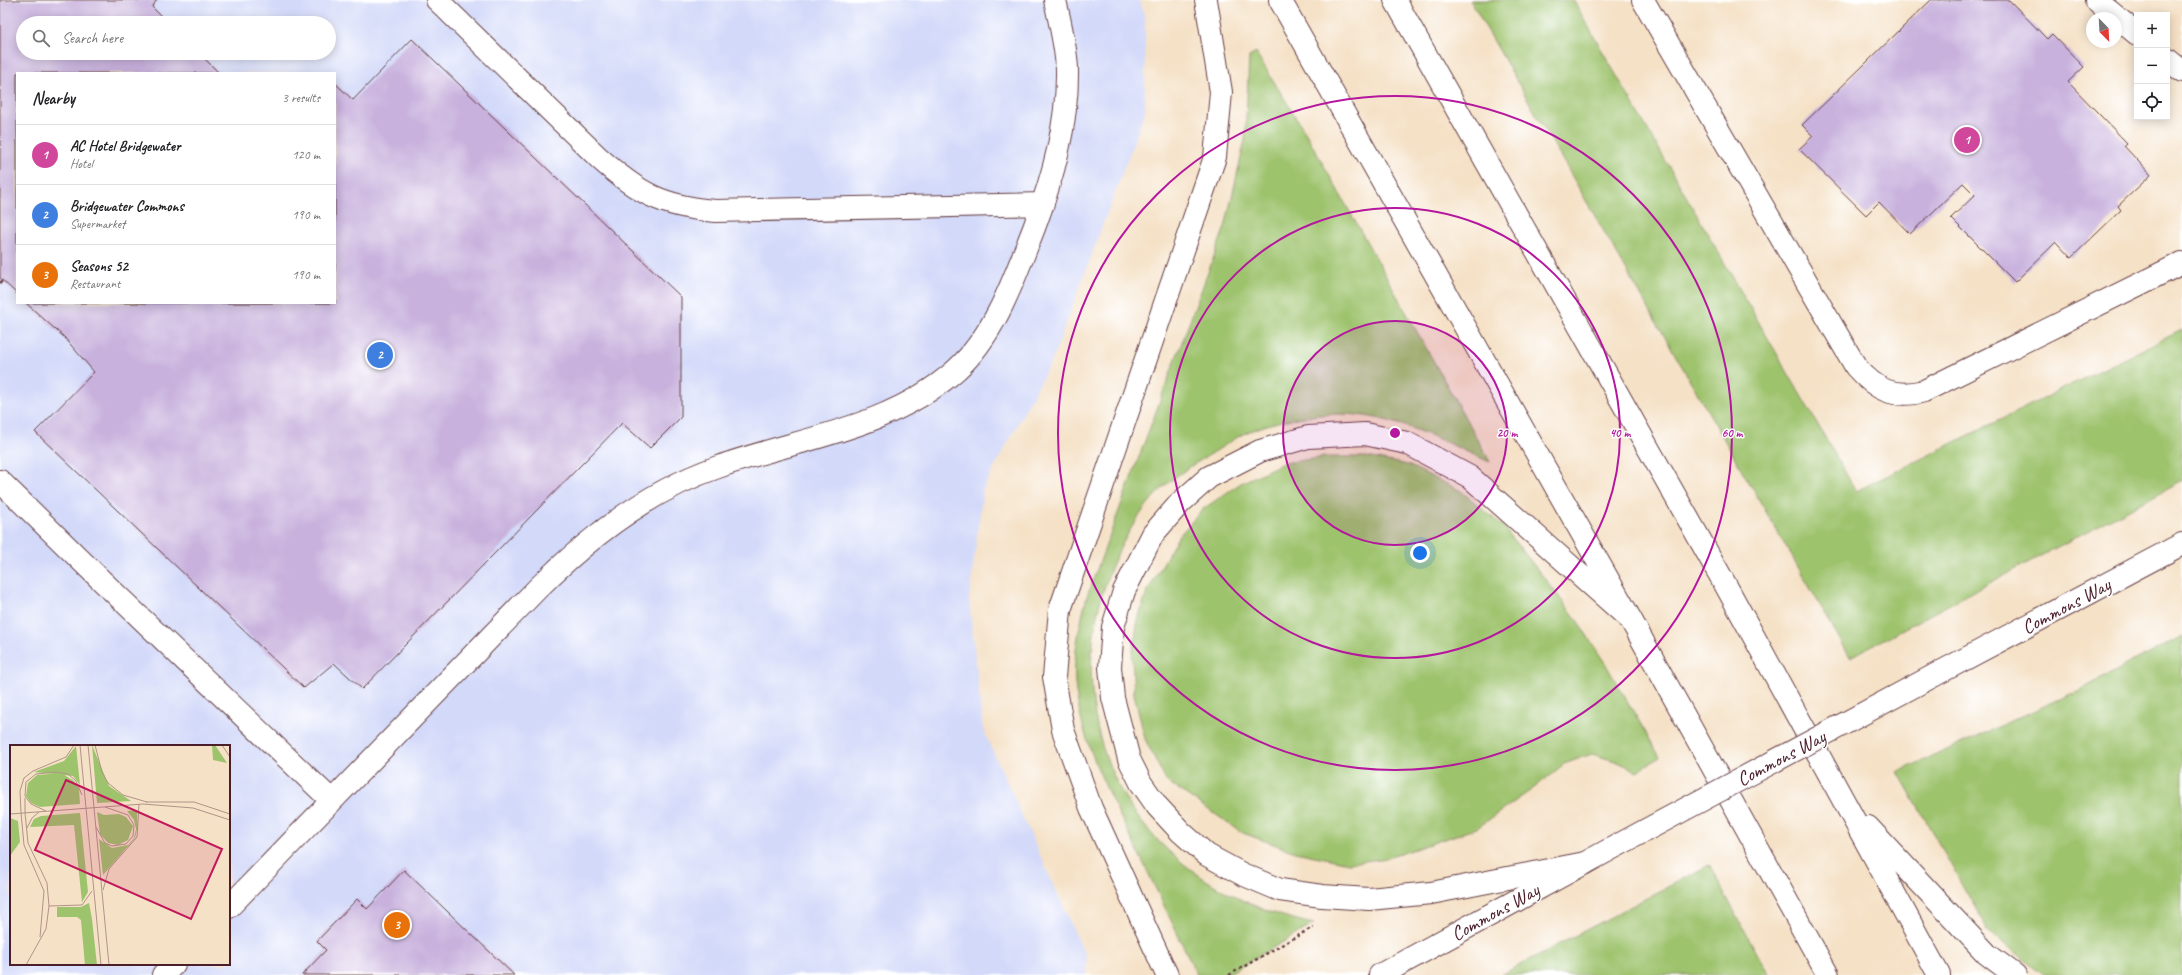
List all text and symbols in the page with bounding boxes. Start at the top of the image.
north arrow [2086,12,2122,48]
map controls [2134,12,2170,120]
button: + [2134,12,2170,48]
search box [16,16,336,60]
icon: search [30,27,52,49]
text: Search here [62,29,123,48]
button: − [2134,48,2170,84]
button: locate [2134,84,2170,120]
text: Nearby [32,88,75,109]
text: 3 results [282,90,320,106]
pin: 1 [1954,125,1980,155]
text: AC Hotel Bridgewater [70,137,180,156]
text: 1 [42,147,48,163]
text: 120 m [292,147,320,163]
text: Hotel [70,156,93,172]
text: Bridgewater Commons [70,197,184,216]
text: 2 [42,207,48,223]
text: 190 m [292,207,320,223]
text: Supermarket [70,216,125,232]
text: Seasons 52 [70,257,128,276]
text: 3 [42,267,48,283]
text: 190 m [292,267,320,283]
text: Restaurant [70,276,120,292]
pin: 2 [367,340,393,370]
text: 20 m [1497,425,1518,441]
text: 40 m [1610,425,1631,441]
text: 60 m [1722,425,1744,441]
centre of rings [1388,426,1402,440]
your location [1410,543,1430,563]
street label: Commons Way [2017,572,2116,640]
street label: Commons Way [1732,724,1831,792]
inset map [10,745,230,965]
street label: Commons Way [1446,877,1545,946]
pin: 3 [384,910,410,940]

